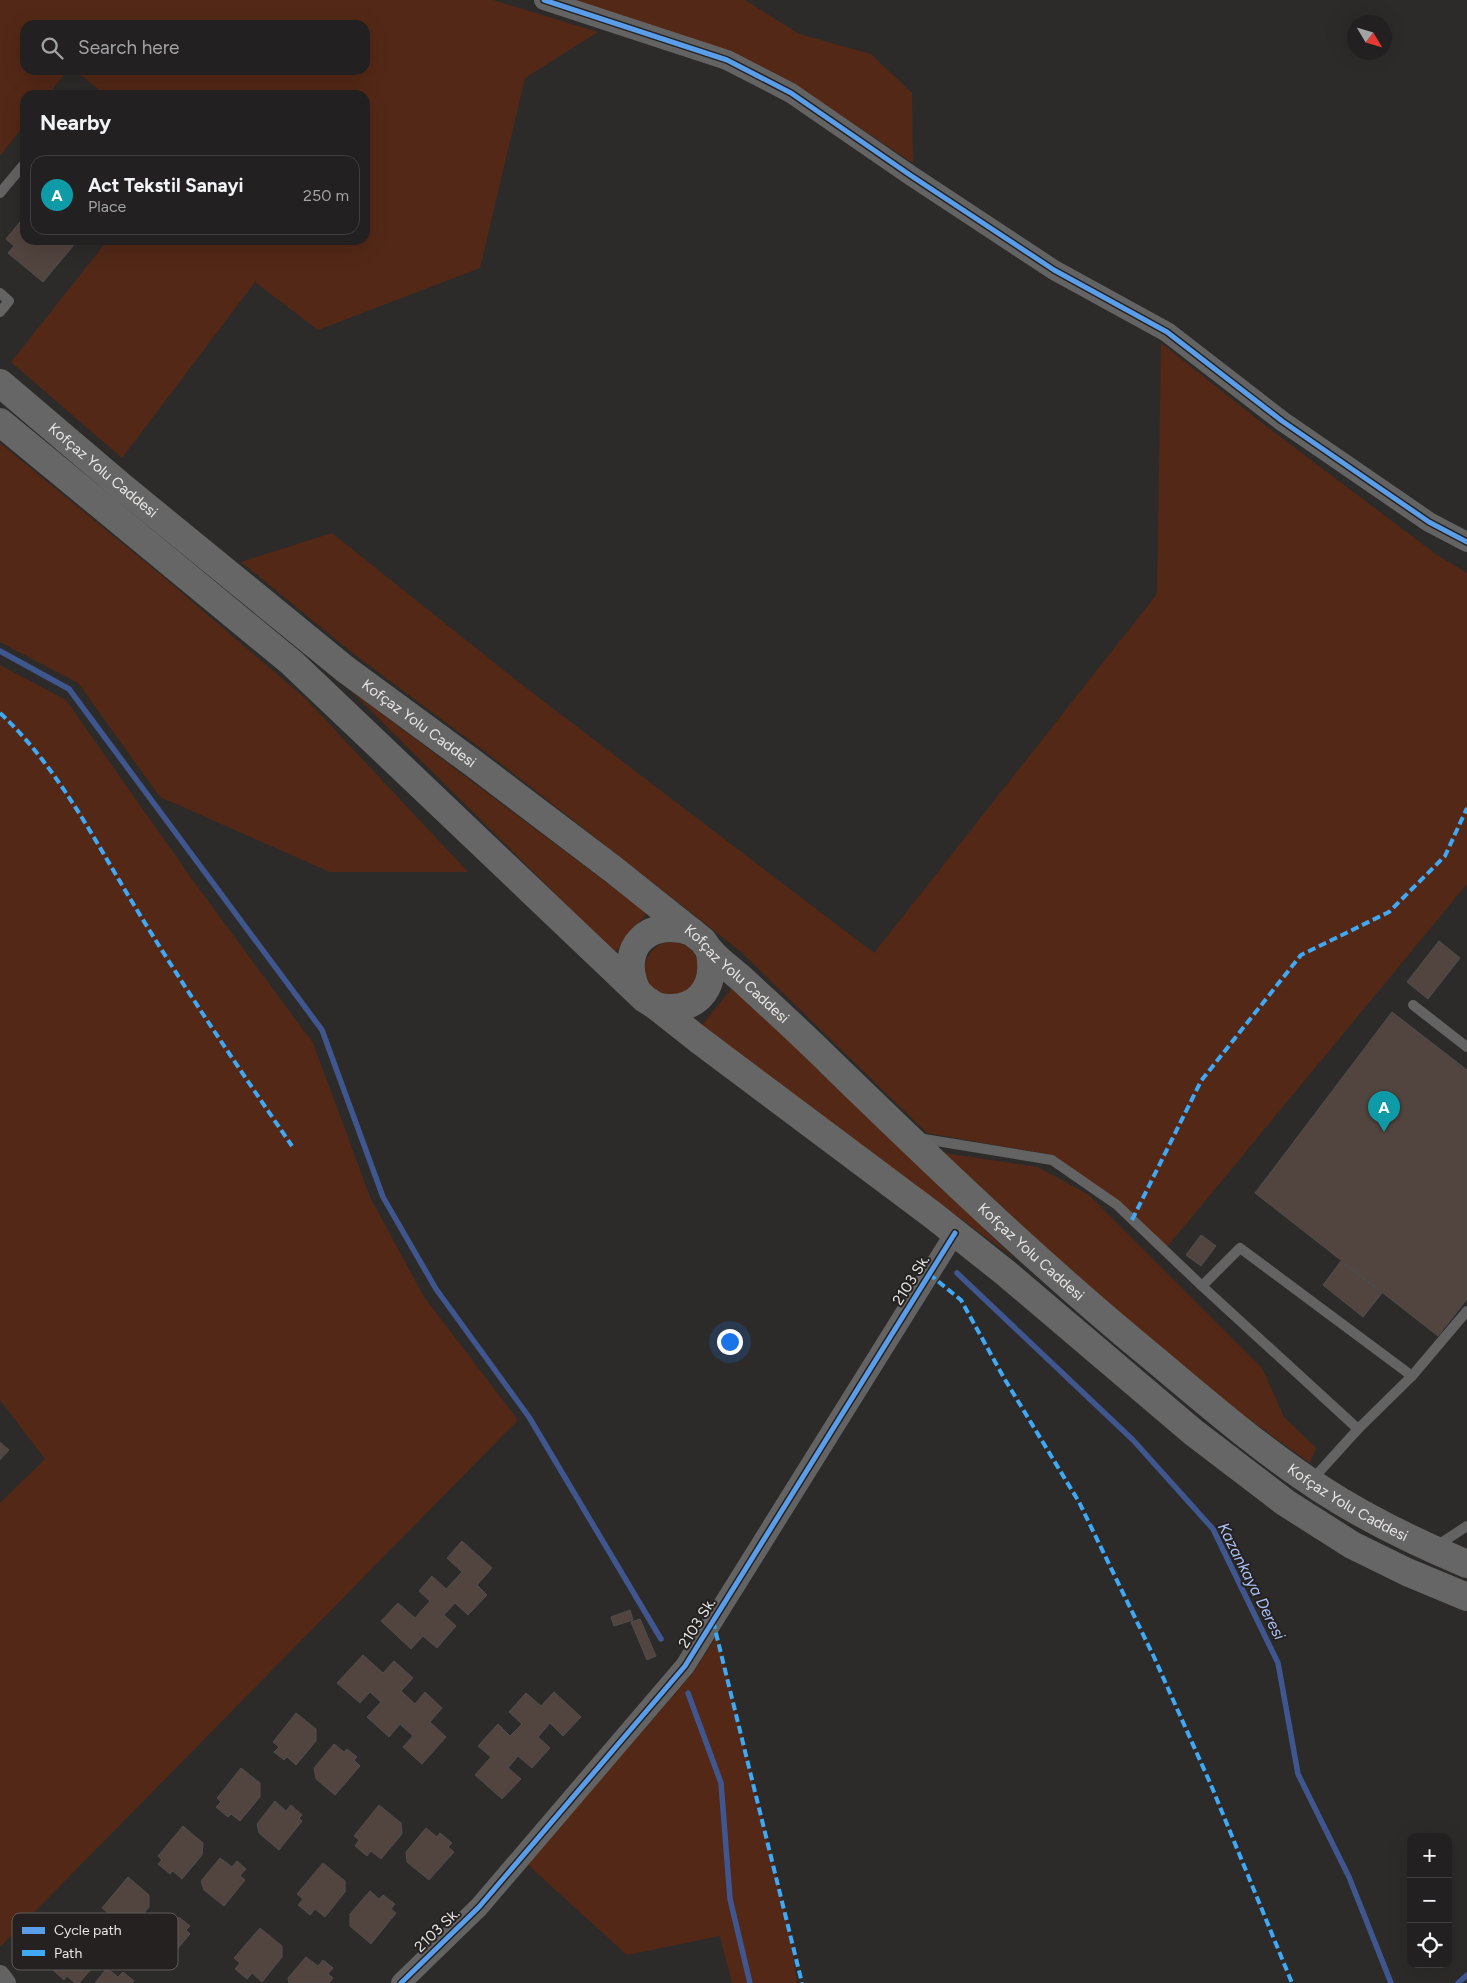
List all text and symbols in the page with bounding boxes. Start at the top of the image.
north arrow [1347,15,1392,60]
search box [20,20,370,75]
icon: search [38,34,66,62]
text: Search here [78,36,180,59]
text: Nearby [40,110,111,135]
text: Act Tekstil Sanayi [88,174,243,197]
text: A [51,186,63,205]
text: 250 m [303,186,349,205]
text: Place [88,197,126,216]
street label: Kofçaz Yolu Caddesi [45,419,161,521]
street label: Kofçaz Yolu Caddesi [358,676,480,771]
street label: Kofçaz Yolu Caddesi [681,921,793,1027]
pin: A [1368,1091,1400,1132]
street label: Kofçaz Yolu Caddesi [974,1199,1088,1304]
street label: 2103 Sk. [889,1252,933,1308]
your location [717,1329,743,1355]
street label: Kofçaz Yolu Caddesi [1284,1460,1411,1545]
water label: Kazankaya Deresi [1214,1519,1289,1643]
street label: 2103 Sk. [675,1595,719,1651]
map controls [1407,1833,1452,1968]
button: + [1407,1833,1452,1878]
button: − [1407,1878,1452,1923]
street label: 2103 Sk. [411,1904,463,1956]
legend [12,1913,178,1970]
text: Cycle path [54,1922,122,1939]
button: locate [1407,1923,1452,1968]
text: Path [54,1945,82,1962]

